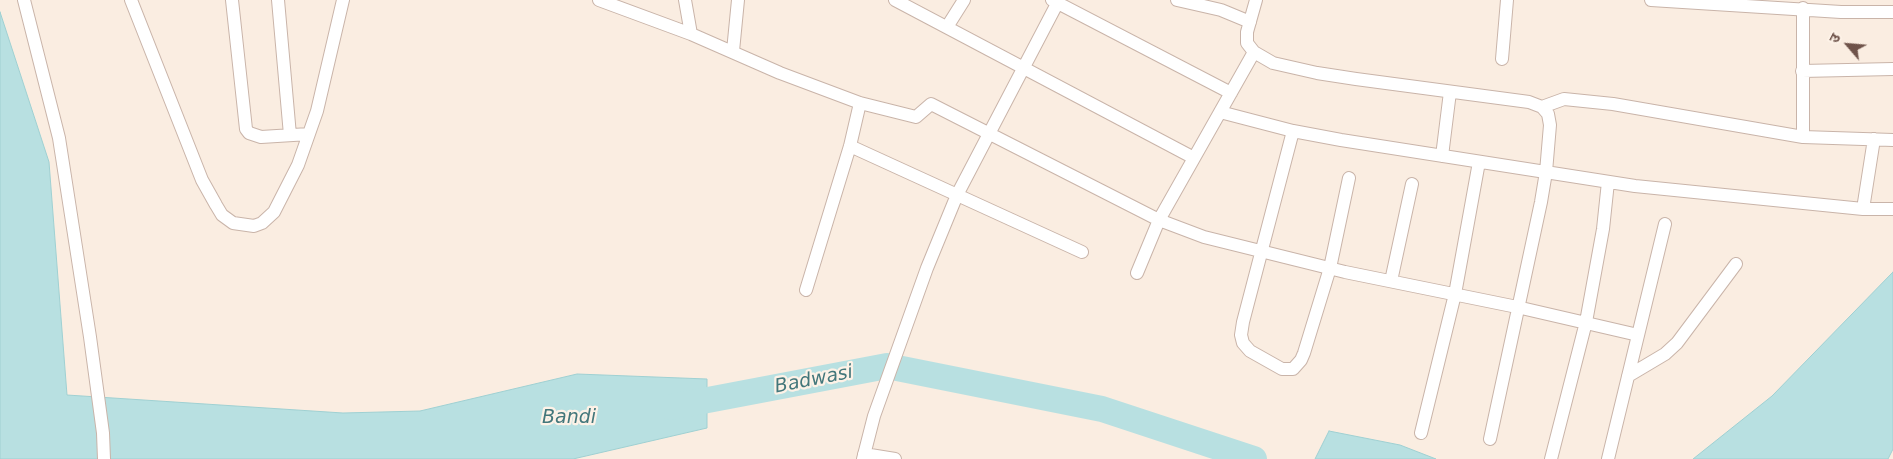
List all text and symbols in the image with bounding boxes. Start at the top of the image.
north arrow [1823,20,1873,70]
text: उ [1826,31,1844,45]
water label: Badwasi [773,361,855,399]
water label: Bandi [542,407,596,429]

